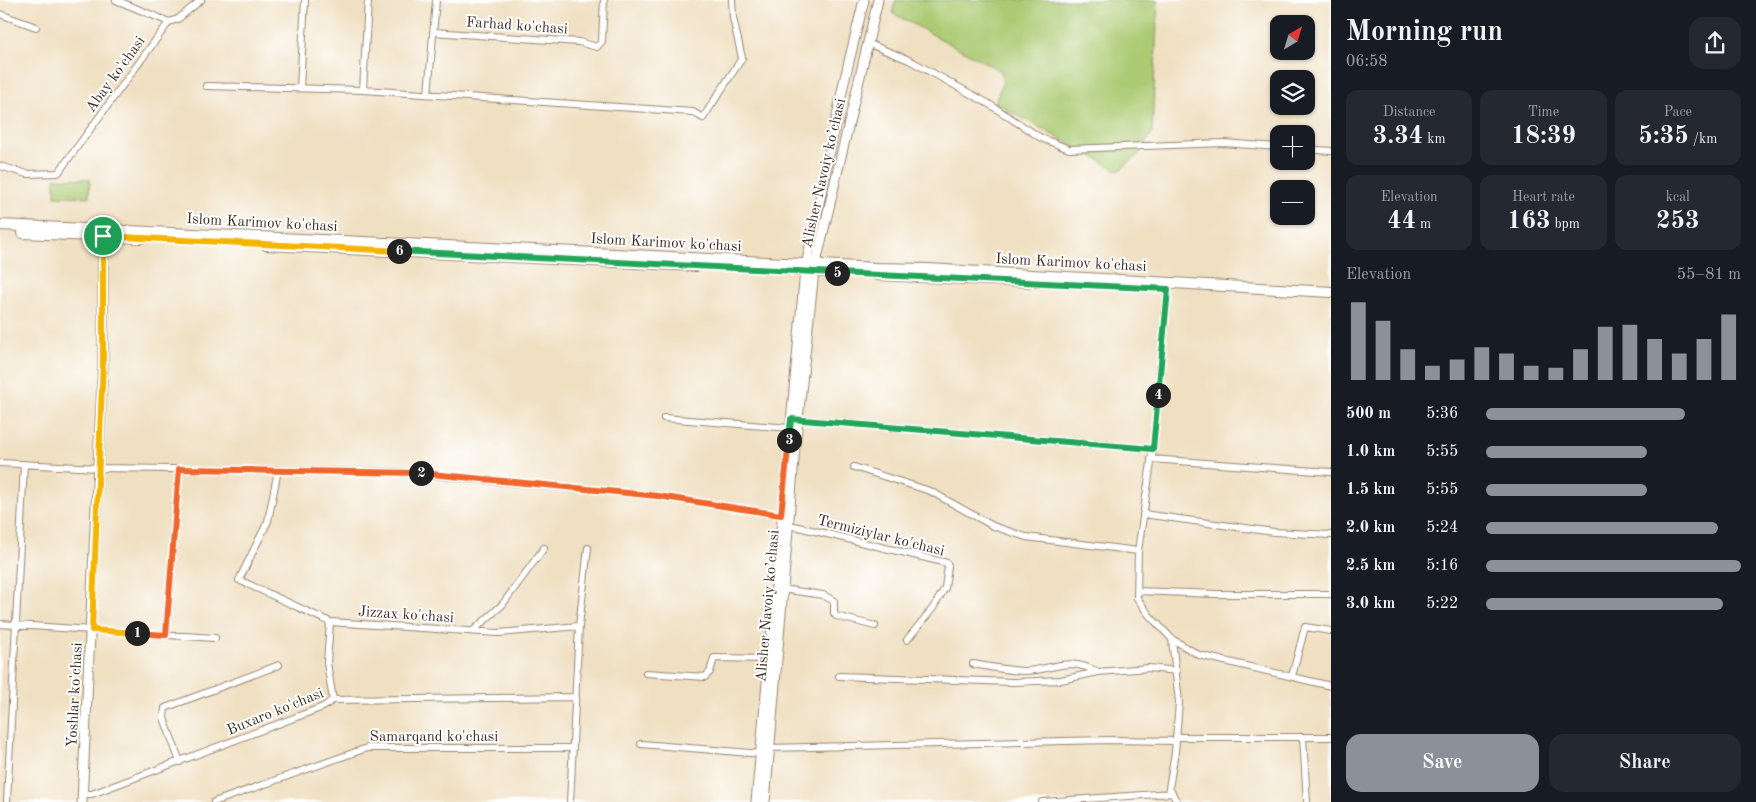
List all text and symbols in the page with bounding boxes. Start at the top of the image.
street label: Farhad ko'chasi [466,15,568,38]
north arrow [1270,15,1315,60]
map controls [1270,15,1315,225]
button: share [1689,17,1741,69]
text: Morning run [1346,19,1503,47]
street label: Abay ko'chasi [84,34,149,116]
text: 06:58 [1346,54,1388,70]
button: layers [1270,70,1315,115]
street label: Alisher Navoiy ko’chasi [800,97,849,250]
text: Distance [1383,105,1436,119]
text: Time [1528,105,1559,119]
text: Pace [1664,105,1692,119]
text: 3.34 [1373,124,1423,149]
text: 18:39 [1511,124,1576,149]
text: 5:35 [1638,124,1689,149]
button: + [1270,125,1315,170]
text: km [1423,132,1446,146]
text: /km [1689,132,1717,146]
button: − [1270,180,1315,225]
text: Elevation [1381,190,1438,204]
text: Heart rate [1512,190,1575,204]
text: kcal [1666,190,1690,204]
text: 44 [1387,209,1416,234]
text: 163 [1507,209,1551,234]
text: 253 [1656,209,1700,234]
street label: Islom Karimov ko'chasi [186,212,338,235]
pin [82,215,124,257]
text: m [1416,217,1431,231]
text: bpm [1551,217,1580,231]
icon: arrive [89,222,117,250]
street label: Islom Karimov ko'chasi [590,232,742,255]
pin: 6 [386,238,412,264]
text: 6 [395,244,404,258]
street label: Islom Karimov ko'chasi [995,252,1147,275]
pin: 5 [824,260,850,286]
text: 5 [833,266,842,280]
text: Elevation [1346,267,1411,283]
text: 55–81 m [1677,267,1741,283]
pin: 4 [1146,382,1170,408]
text: 4 [1154,388,1163,402]
text: 500 m [1346,406,1391,422]
text: 5:36 [1426,406,1458,422]
pin: 3 [776,428,802,452]
text: 3 [785,433,794,447]
text: 1.0 km [1346,444,1395,460]
text: 5:55 [1426,444,1458,460]
pin: 2 [408,460,434,486]
text: 2 [417,466,426,480]
text: 1.5 km [1346,482,1395,498]
text: 5:55 [1426,482,1458,498]
street label: Termiziylar ko'chasi [815,513,946,560]
text: 2.0 km [1346,520,1395,536]
text: 5:24 [1426,520,1458,536]
street label: Alisher Navoiy ko’chasi [754,529,783,683]
text: 2.5 km [1346,558,1395,574]
text: 5:16 [1426,558,1458,574]
text: 3.0 km [1346,596,1395,612]
text: 5:22 [1426,596,1458,612]
street label: Jizzax ko'chasi [357,605,454,626]
pin: 1 [124,620,150,646]
text: 1 [133,626,142,640]
street label: Yoshlar ko'chasi [65,642,86,748]
street label: Buxaro ko'chasi [225,686,326,739]
street label: Samarqand ko'chasi [370,730,498,745]
button: Save [1346,734,1539,792]
button: Share [1549,734,1741,792]

